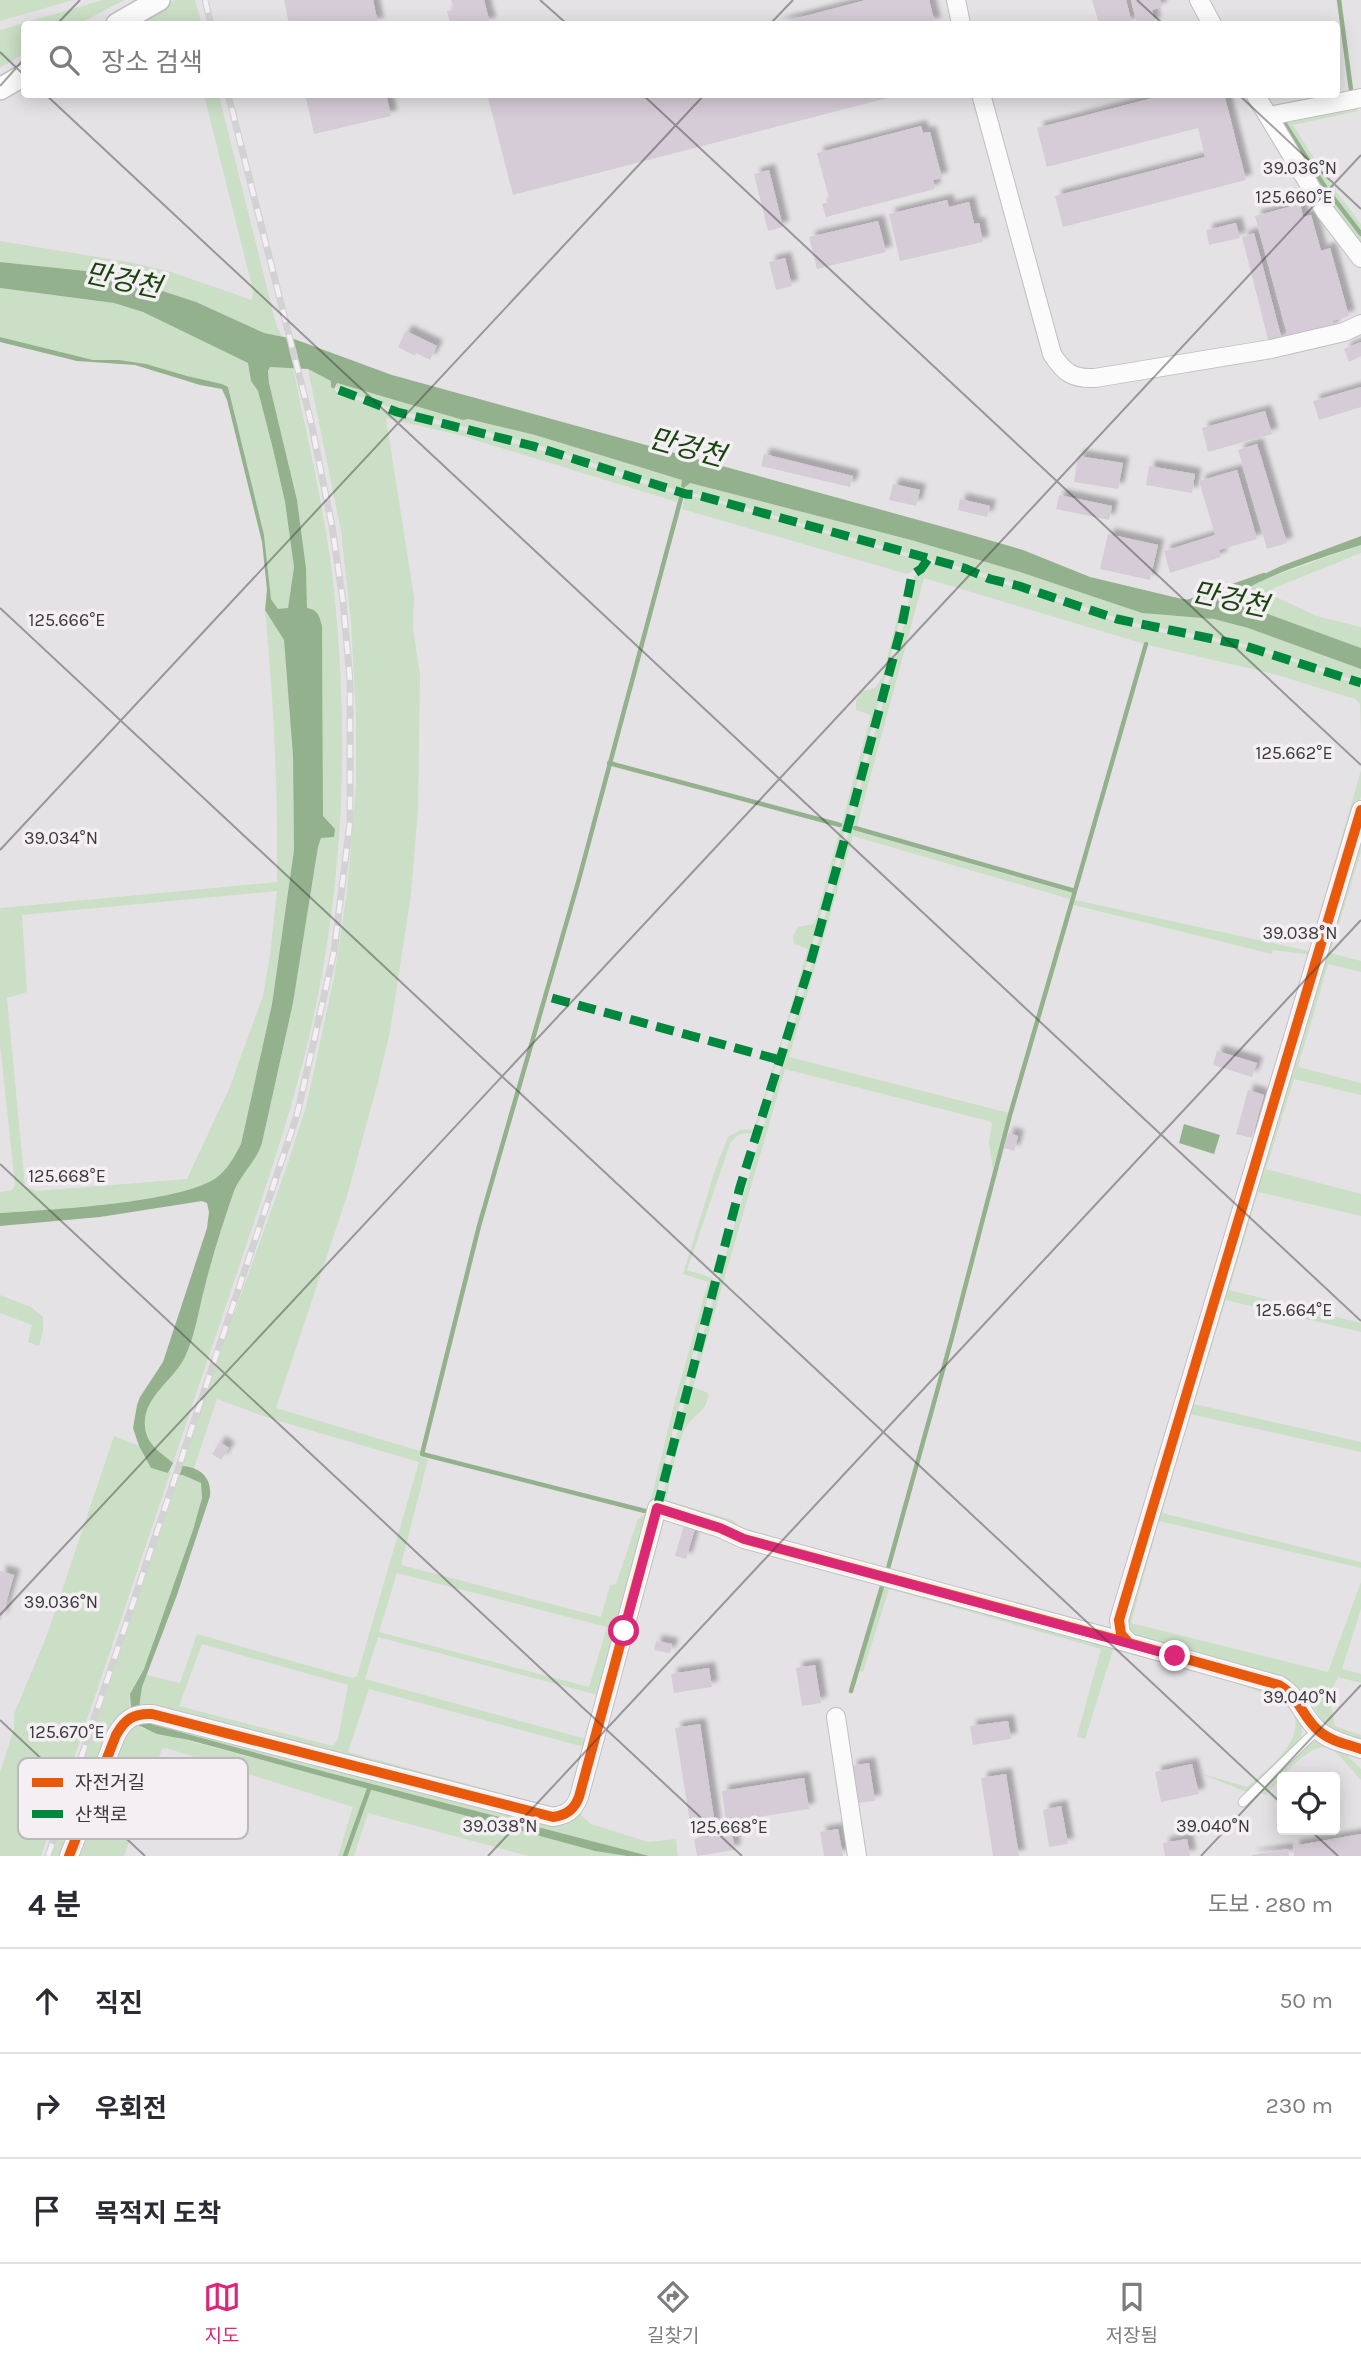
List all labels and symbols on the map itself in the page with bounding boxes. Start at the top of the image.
text: 39.036°N [1263,157,1337,179]
text: 125.660°E [1255,186,1333,208]
water label: 만겅천 [82,256,167,305]
water label: 만겅천 [645,421,732,474]
water label: 만겅천 [1189,575,1274,624]
text: 125.666°E [29,609,105,631]
text: 125.662°E [1255,742,1333,764]
text: 39.034°N [24,827,98,849]
text: 39.038°N [1262,922,1338,944]
text: 125.668°E [28,1165,106,1187]
text: 125.664°E [1256,1299,1332,1321]
text: 39.036°N [24,1591,98,1613]
route start [608,1615,639,1646]
route end [1159,1640,1190,1671]
text: 39.040°N [1263,1686,1337,1708]
text: 125.670°E [29,1721,105,1743]
legend [18,1758,248,1839]
text: 자전거길 [75,1772,145,1794]
text: 산책로 [75,1804,127,1826]
text: 39.038°N [462,1815,538,1837]
text: 39.040°N [1176,1815,1250,1837]
text: 125.668°E [690,1816,768,1838]

